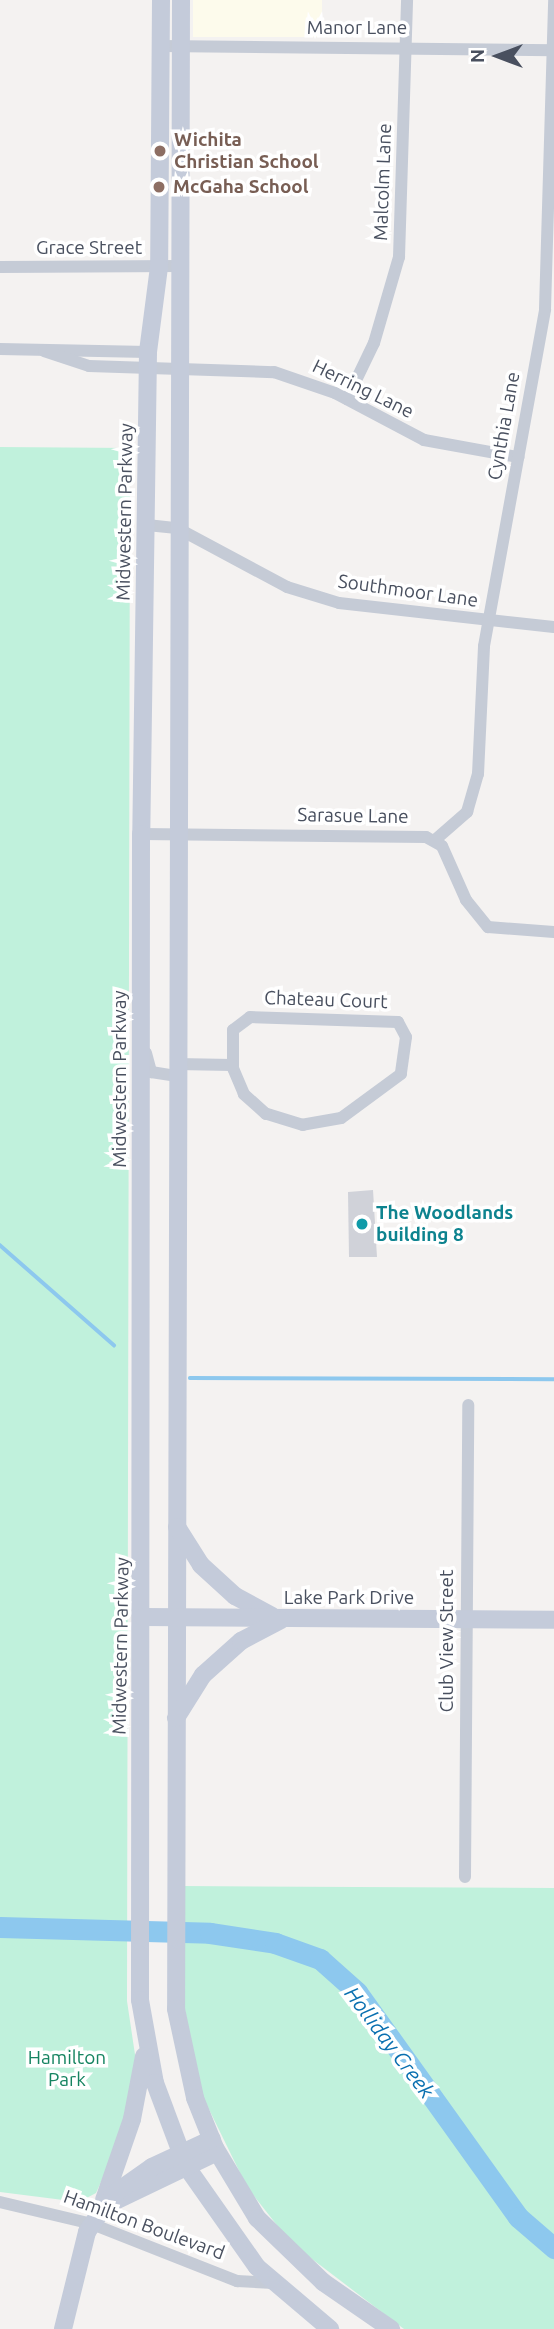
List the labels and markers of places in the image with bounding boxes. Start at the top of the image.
place label: Wichita Christian School [174,129,319,173]
marker: Wichita Christian School [152,143,168,159]
place label: McGaha School [173,176,309,198]
marker: McGaha School [151,179,167,195]
place label: The Woodlands building 8 [376,1202,513,1246]
marker: The Woodlands building 8 [354,1216,370,1232]

